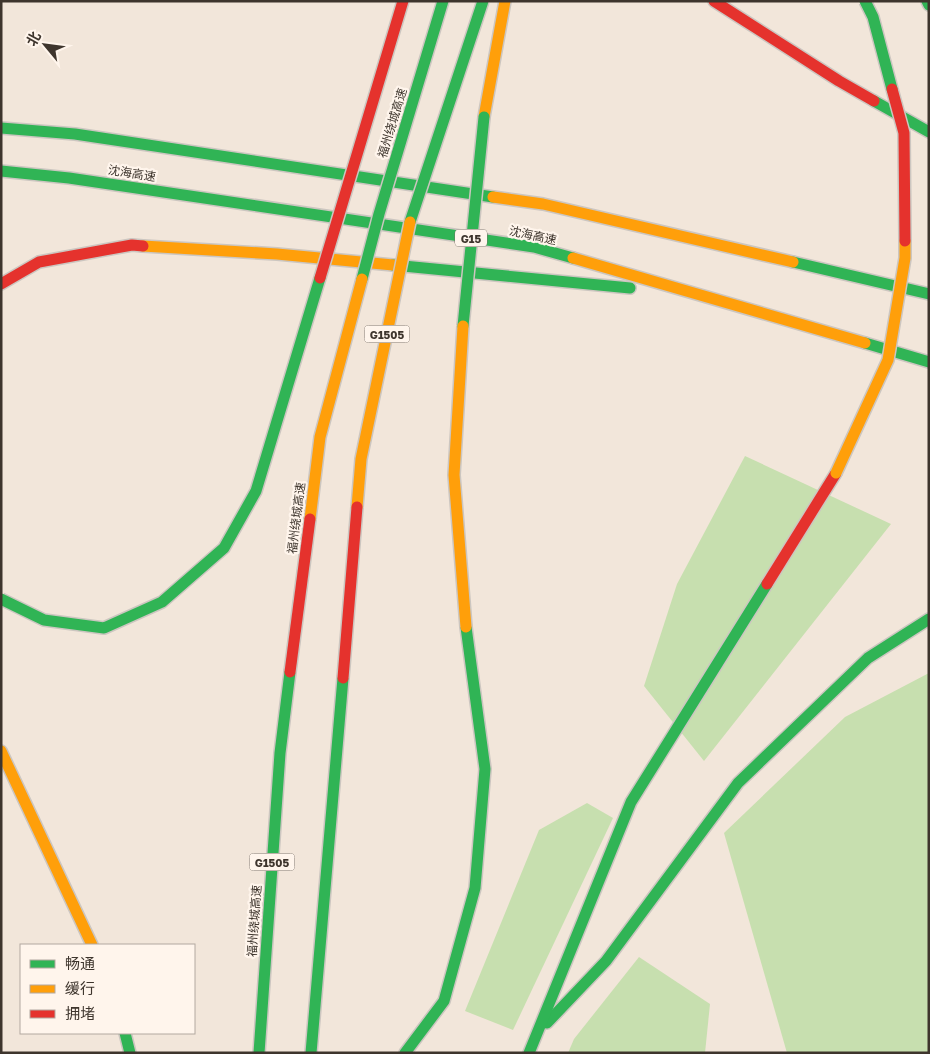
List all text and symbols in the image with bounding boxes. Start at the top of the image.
north arrow [20,20,70,70]
text: 北 [22,28,44,49]
street label: 福州绕城高速 [374,86,410,160]
street label: 沈海高速 [107,162,157,184]
street label: 沈海高速 [508,223,558,247]
road number: G15 [455,230,487,247]
road number: G1505 [364,326,410,342]
street label: 福州绕城高速 [284,481,308,555]
road number: G1505 [250,854,294,870]
street label: 福州绕城高速 [244,885,264,957]
legend [20,944,195,1034]
text: 畅通 [65,954,95,972]
text: 缓行 [65,979,95,997]
text: 拥堵 [65,1004,95,1022]

